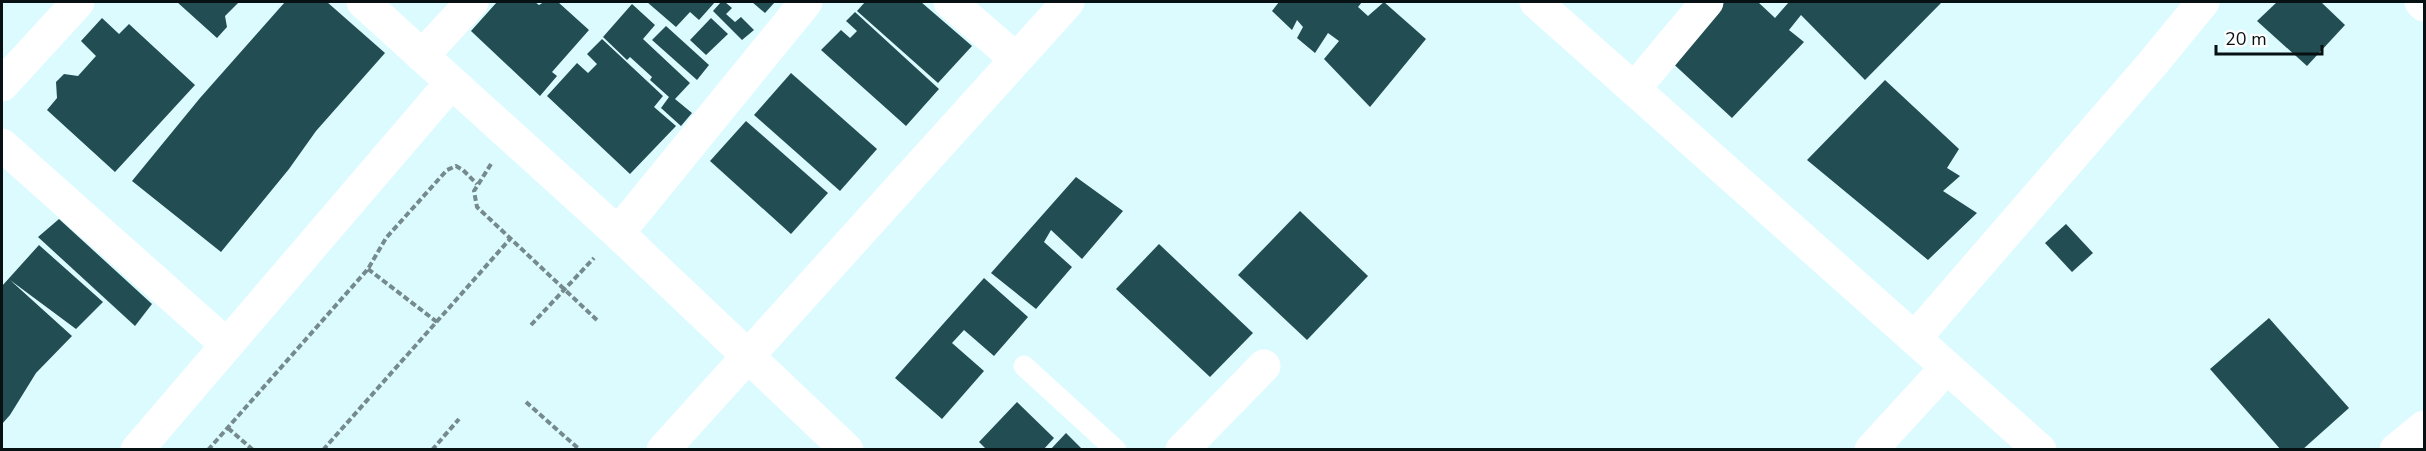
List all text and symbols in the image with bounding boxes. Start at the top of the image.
scale bar [2216,18,2322,56]
text: 20 m [2225,27,2267,51]

